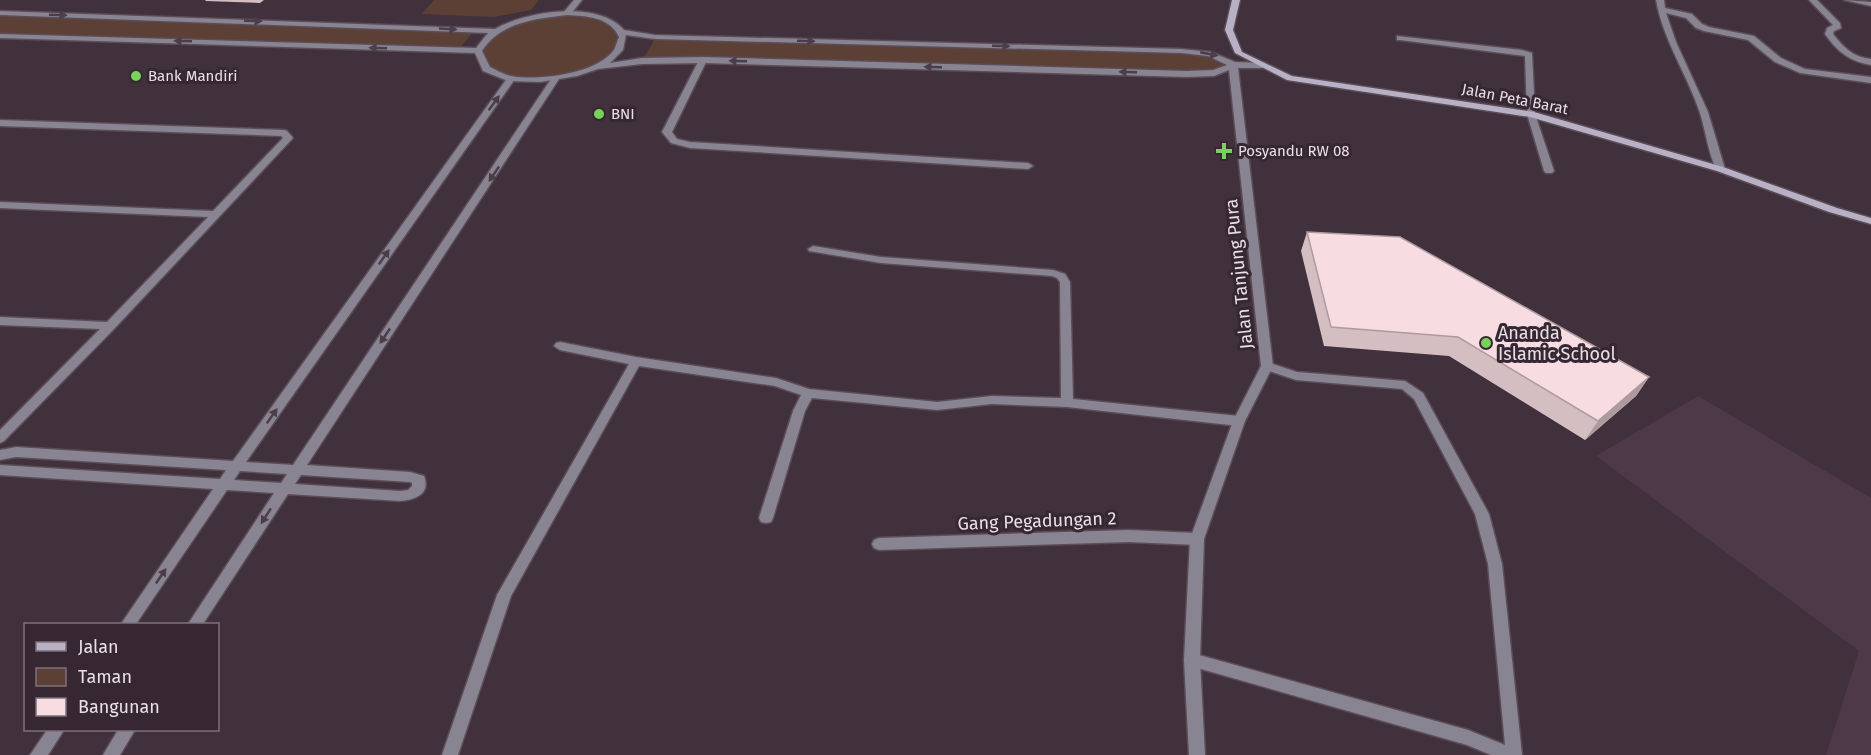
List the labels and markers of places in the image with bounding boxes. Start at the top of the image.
place label: Bank Mandiri [148,67,238,85]
marker: Bank Mandiri [129,69,143,83]
place label: BNI [611,105,635,123]
marker: BNI [592,107,606,121]
marker: Posyandu RW 08 [1215,142,1233,160]
place label: Posyandu RW 08 [1238,142,1350,160]
place label: Ananda Islamic School [1498,322,1616,365]
marker: Ananda Islamic School [1479,336,1493,350]

